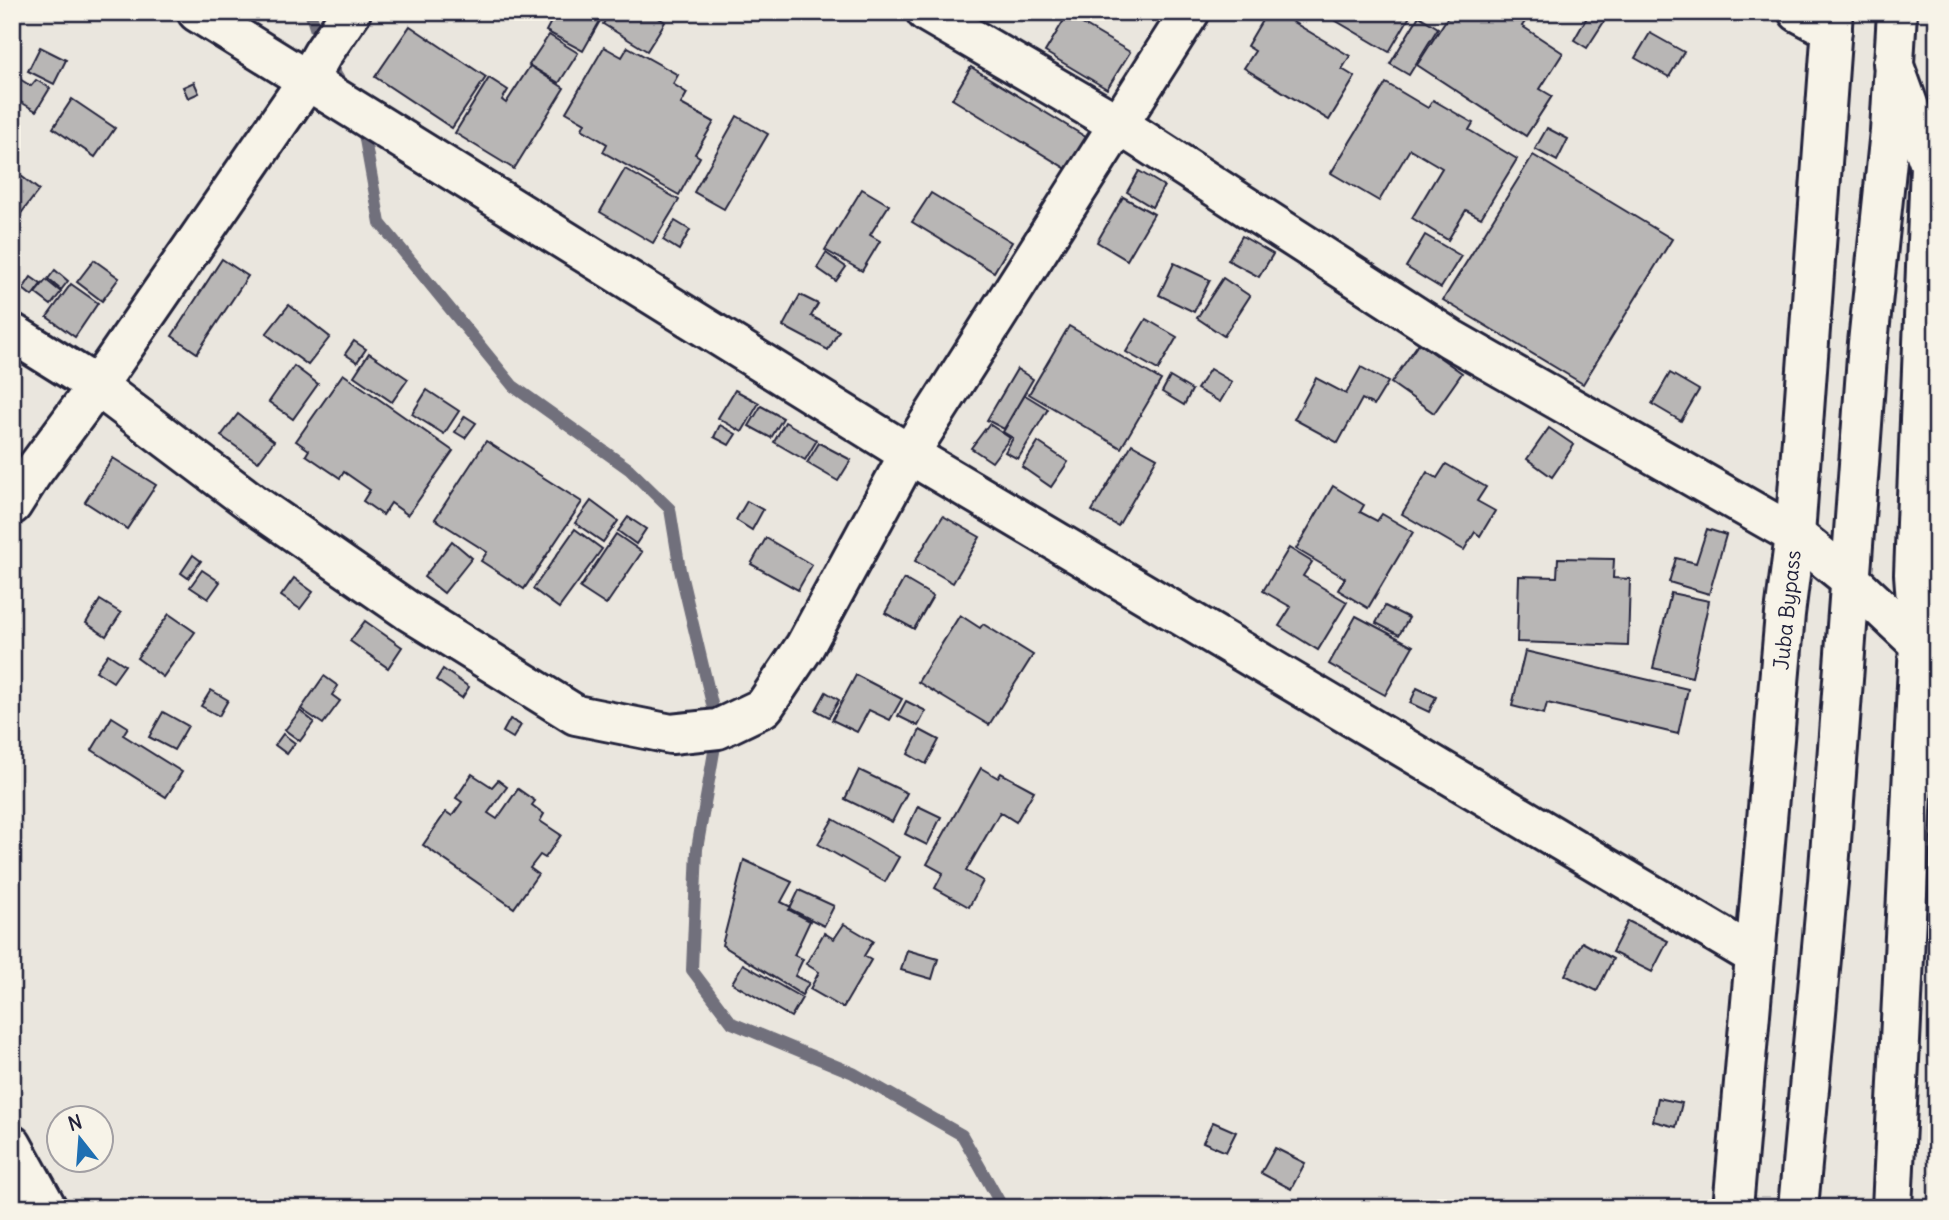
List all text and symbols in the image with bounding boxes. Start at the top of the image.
street label: Juba Bypass [1767,549,1807,671]
north arrow [46,1104,116,1174]
text: N [65,1109,85,1136]

